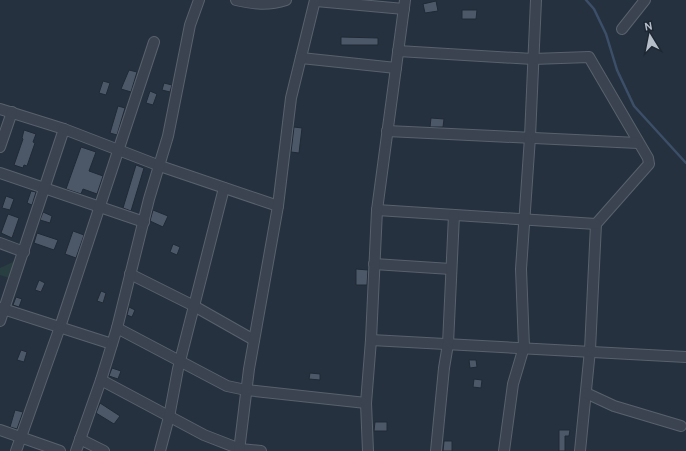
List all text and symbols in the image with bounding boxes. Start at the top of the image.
north arrow [630,16,670,56]
text: N [643,19,653,34]

